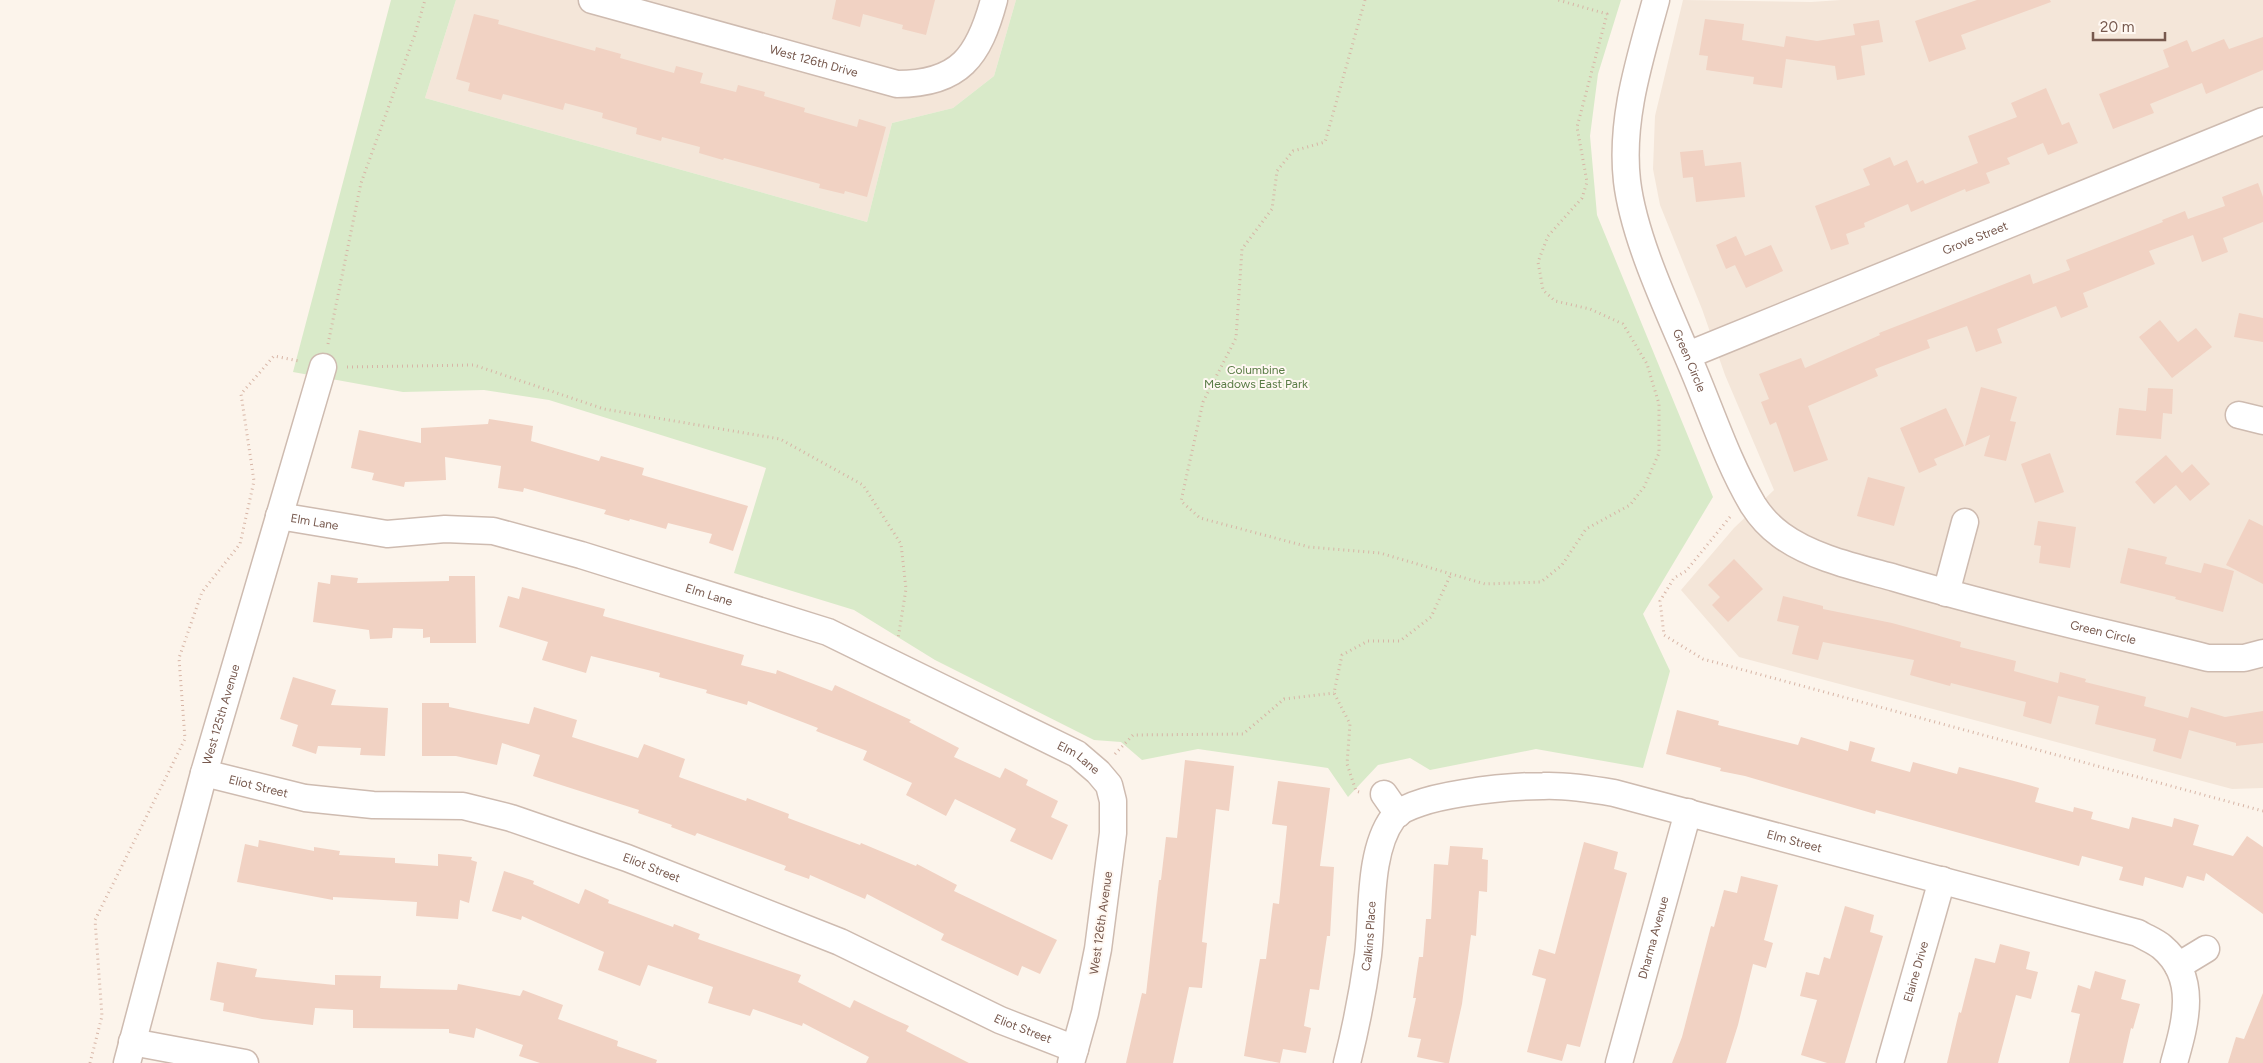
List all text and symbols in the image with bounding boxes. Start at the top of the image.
scale bar [2093,10,2166,42]
text: 20 m [2100,18,2134,36]
street label: West 126th Drive [768,42,860,80]
street label: Grove Street [1940,218,2010,258]
street label: Green Circle [1670,327,1709,394]
park label: Columbine Meadows East Park [1204,363,1308,391]
street label: Elm Lane [289,511,340,533]
street label: Elm Lane [684,581,735,609]
street label: Green Circle [2069,618,2138,647]
street label: West 125th Avenue [200,662,243,766]
street label: Elm Lane [1055,738,1103,777]
street label: Eliot Street [227,772,290,801]
street label: Elm Street [1765,827,1824,855]
street label: Eliot Street [621,850,683,885]
street label: West 126th Avenue [1087,870,1115,975]
street label: Dharma Avenue [1635,894,1672,981]
street label: Calkins Place [1359,900,1379,972]
street label: Elaine Drive [1901,939,1931,1004]
street label: Eliot Street [992,1011,1054,1046]

